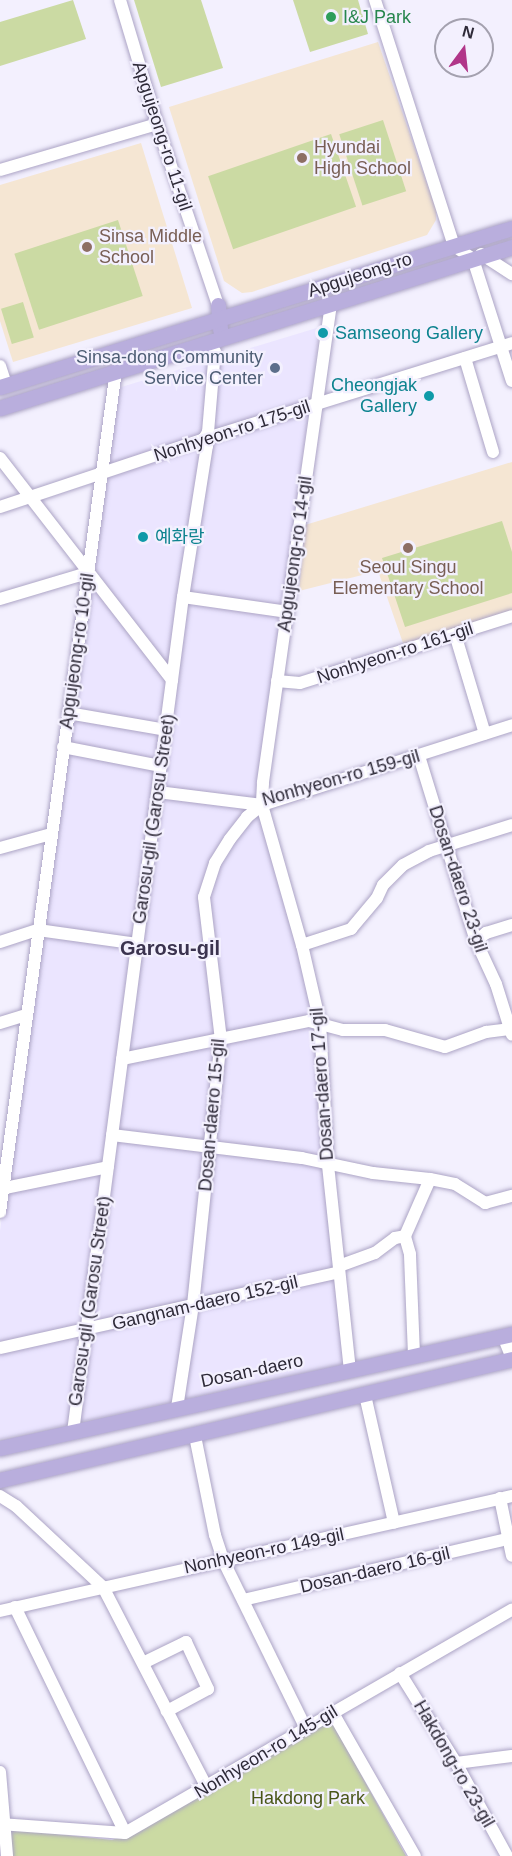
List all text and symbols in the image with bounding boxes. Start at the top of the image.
place label: I&J Park [343,6,411,28]
marker: I&J Park [324,10,338,24]
north arrow [434,18,494,78]
text: N [460,22,476,42]
street label: Apgujeong-ro 11-gil [128,59,196,213]
place label: Hyundai High School [314,137,411,180]
marker: Hyundai High School [295,151,309,165]
place label: Sinsa Middle School [99,226,202,268]
marker: Sinsa Middle School [80,240,94,254]
street label: Apgujeong-ro [305,248,415,302]
place label: Samseong Gallery [335,322,483,344]
marker: Samseong Gallery [316,326,330,340]
place label: Sinsa-dong Community Service Center [76,347,263,389]
marker: Sinsa-dong Community Service Center [268,361,282,375]
place label: Cheongjak Gallery [331,375,417,418]
marker: Cheongjak Gallery [422,389,436,403]
street label: Nonhyeon-ro 175-gil [151,396,313,466]
street label: Apgujeong-ro 14-gil [273,475,317,633]
place label: 예화랑 [155,526,205,548]
marker: 예화랑 [136,530,150,544]
marker: Seoul Singu Elementary School [401,541,415,555]
place label: Seoul Singu Elementary School [332,557,484,600]
street label: Apgujeong-ro 10-gil [55,572,99,730]
street label: Nonhyeon-ro 161-gil [314,618,476,688]
street label: Garosu-gil (Garosu Street) [129,712,179,926]
street label: Nonhyeon-ro 159-gil [260,745,422,811]
street label: Dosan-daero 23-gil [424,803,492,955]
district label: Garosu-gil [120,936,220,960]
street label: Dosan-daero 17-gil [306,1007,338,1161]
street label: Dosan-daero 15-gil [195,1038,229,1192]
street label: Garosu-gil (Garosu Street) [65,1194,115,1408]
street label: Gangnam-daero 152-gil [110,1271,300,1335]
street label: Dosan-daero [199,1350,305,1392]
street label: Nonhyeon-ro 149-gil [182,1523,346,1579]
street label: Dosan-daero 16-gil [298,1542,452,1598]
street label: Hakdong-ro 23-gil [409,1697,499,1831]
street label: Nonhyeon-ro 145-gil [191,1701,341,1803]
park label: Hakdong Park [251,1787,365,1809]

